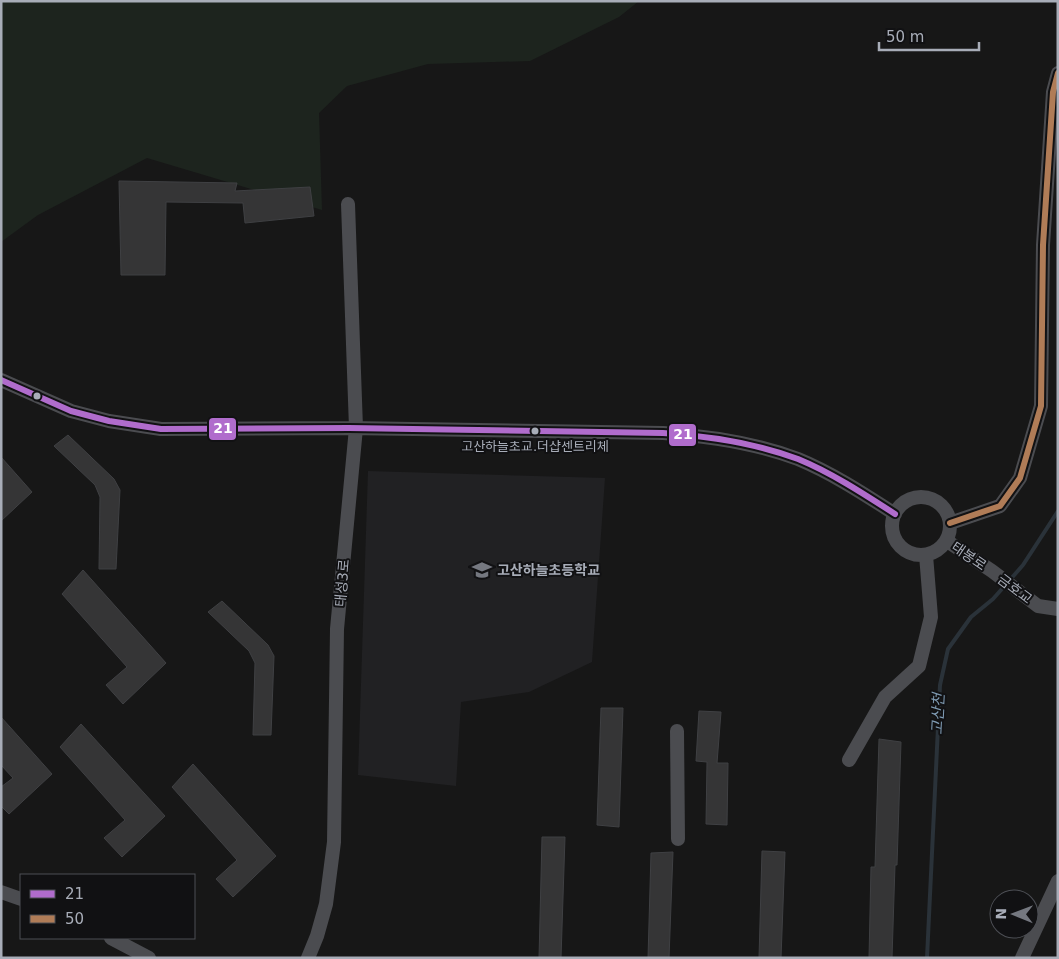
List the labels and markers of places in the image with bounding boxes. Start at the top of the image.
unlabelled marker [32,391,42,401]
marker: 고산하늘초교.더샵센트리체 [530,426,540,436]
place label: 고산하늘초교.더샵센트리체 [461,439,609,454]
school or university icon: 고산하늘초등학교 [471,559,493,581]
place label: 고산하늘초등학교 [497,562,600,578]

